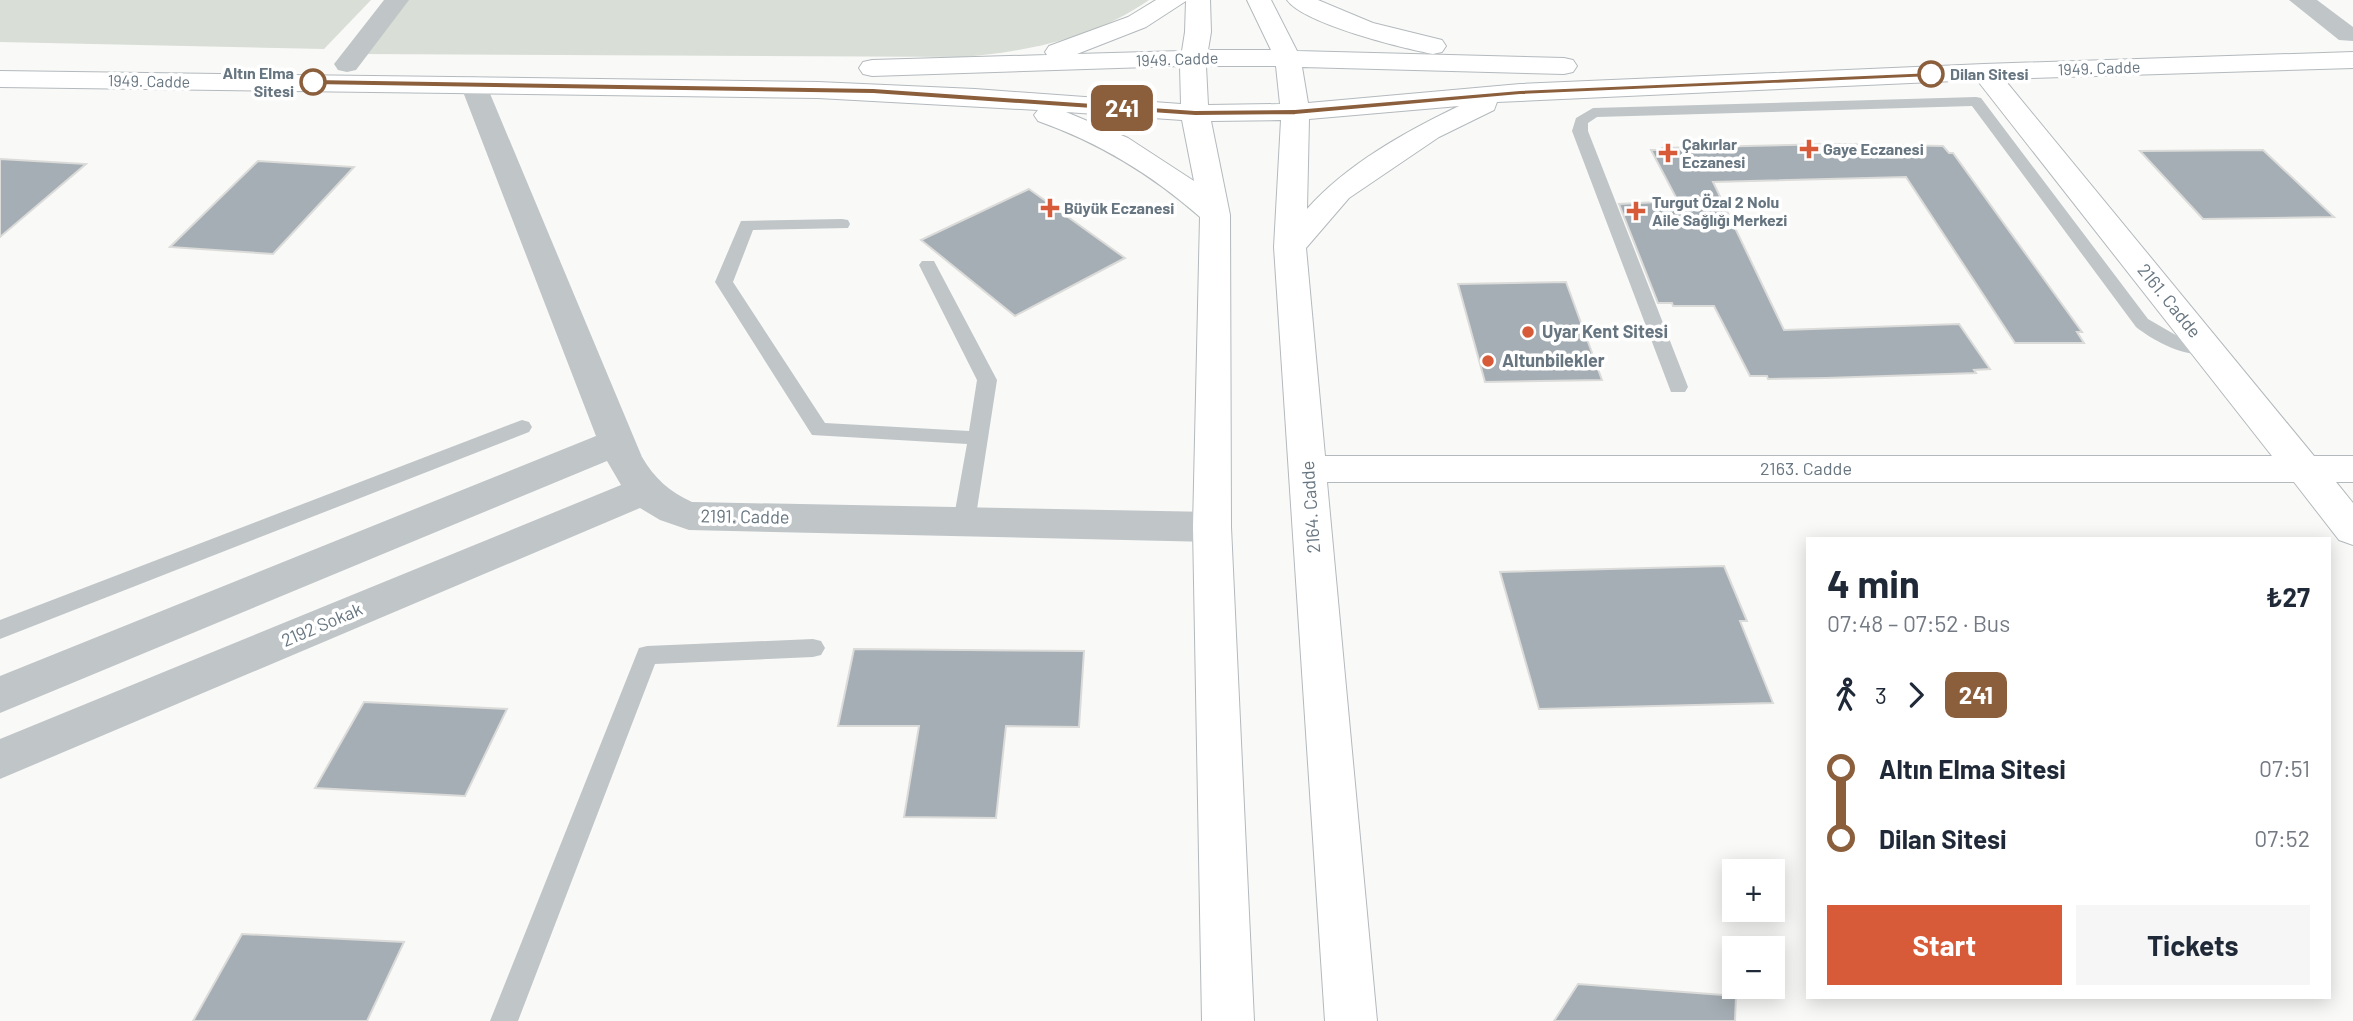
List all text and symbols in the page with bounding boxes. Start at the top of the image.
street label: 1949. Cadde [1135,48,1219,69]
street label: 1949. Cadde [2057,57,2141,78]
marker: Dilan Sitesi [1918,61,1944,87]
place label: Altın Elma Sitesi [222,63,294,100]
place label: Dilan Sitesi [1950,64,2029,83]
marker: Altın Elma Sitesi [300,69,326,95]
street label: 1949. Cadde [108,70,190,91]
line badge: 241 [1082,85,1162,131]
text: 241 [1105,93,1139,122]
place label: Çakırlar Eczanesi [1682,134,1745,171]
place label: Gaye Eczanesi [1823,139,1924,158]
marker: Gaye Eczanesi [1801,141,1817,157]
marker: Çakırlar Eczanesi [1660,145,1676,161]
place label: Turgut Özal 2 Nolu Aile Sağlığı Merkezi [1652,192,1787,229]
place label: Büyük Eczanesi [1064,198,1174,217]
marker: Büyük Eczanesi [1042,200,1058,216]
marker: Turgut Özal 2 Nolu Aile Sağlığı Merkezi [1626,201,1646,221]
street label: 2161. Cadde [2133,259,2206,342]
place label: Uyar Kent Sitesi [1542,320,1668,342]
marker: Uyar Kent Sitesi [1520,324,1536,340]
place label: Altunbilekler [1502,349,1605,371]
marker: Altunbilekler [1480,353,1496,369]
street label: 2163. Cadde [1760,457,1852,479]
street label: 2164. Cadde [1296,460,1324,554]
street label: 2191. Cadde [700,504,790,528]
text: 4 min [1827,560,1920,606]
text: ₺27 [2266,581,2310,612]
street label: 2192 Sokak [278,597,365,651]
text: 07:48 – 07:52 · Bus [1827,609,2010,637]
icon: walk [1827,676,1865,714]
icon: forward [1897,676,1935,714]
text: 241 [1959,680,1993,709]
text: 3 [1875,681,1887,709]
text: Altın Elma Sitesi [1879,753,2066,784]
text: 07:51 [2259,754,2310,782]
text: Dilan Sitesi [1879,823,2007,854]
text: 07:52 [2254,824,2310,852]
map controls [1722,859,1785,999]
button: + [1722,859,1785,922]
button: Start [1827,905,2062,985]
button: Tickets [2076,905,2310,985]
button: − [1722,936,1785,999]

